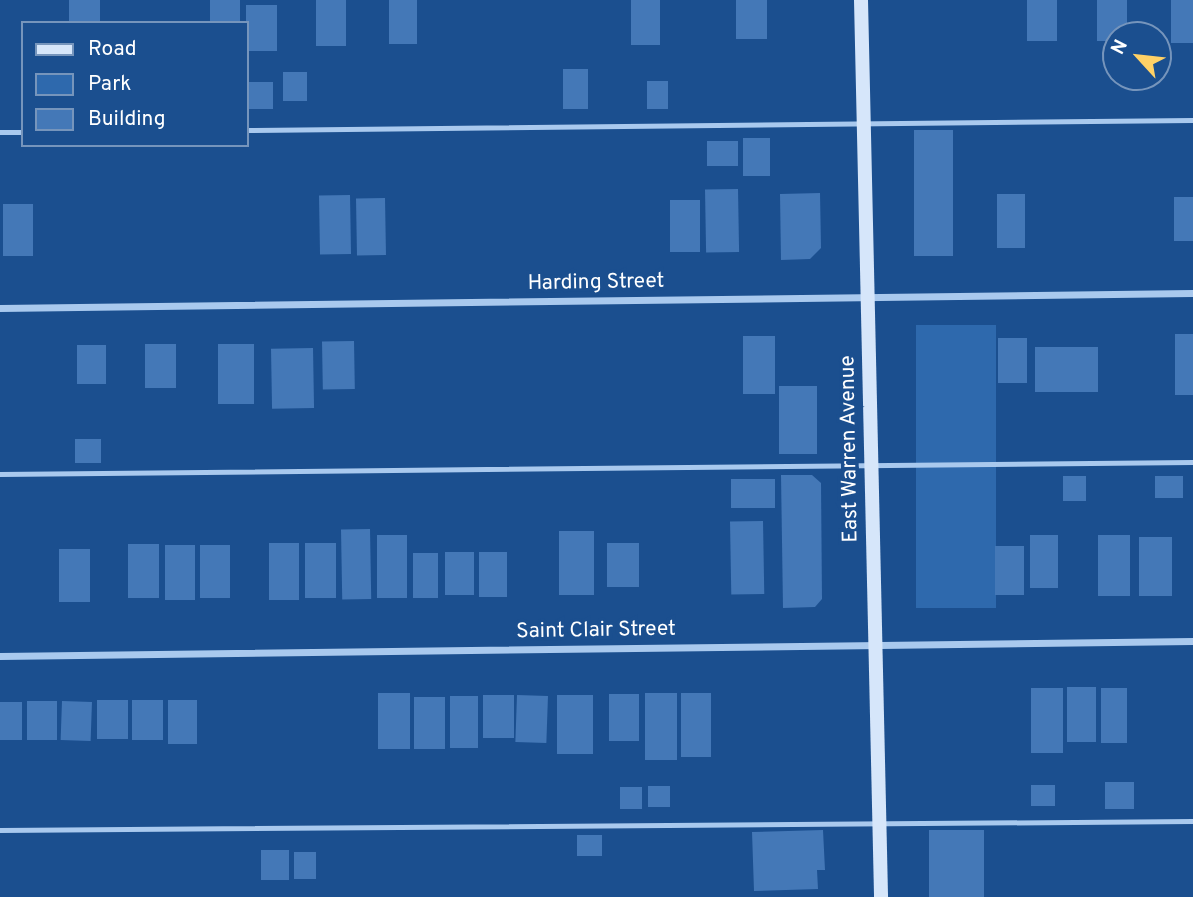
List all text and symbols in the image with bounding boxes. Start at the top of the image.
legend [21,21,248,147]
north arrow [1102,21,1172,91]
text: Road [88,36,137,63]
text: N [1106,36,1134,59]
text: Park [88,71,131,98]
text: Building [88,106,166,133]
street label: Harding Street [527,269,665,297]
street label: East Warren Avenue [836,354,864,544]
street label: Saint Clair Street [516,617,676,645]

